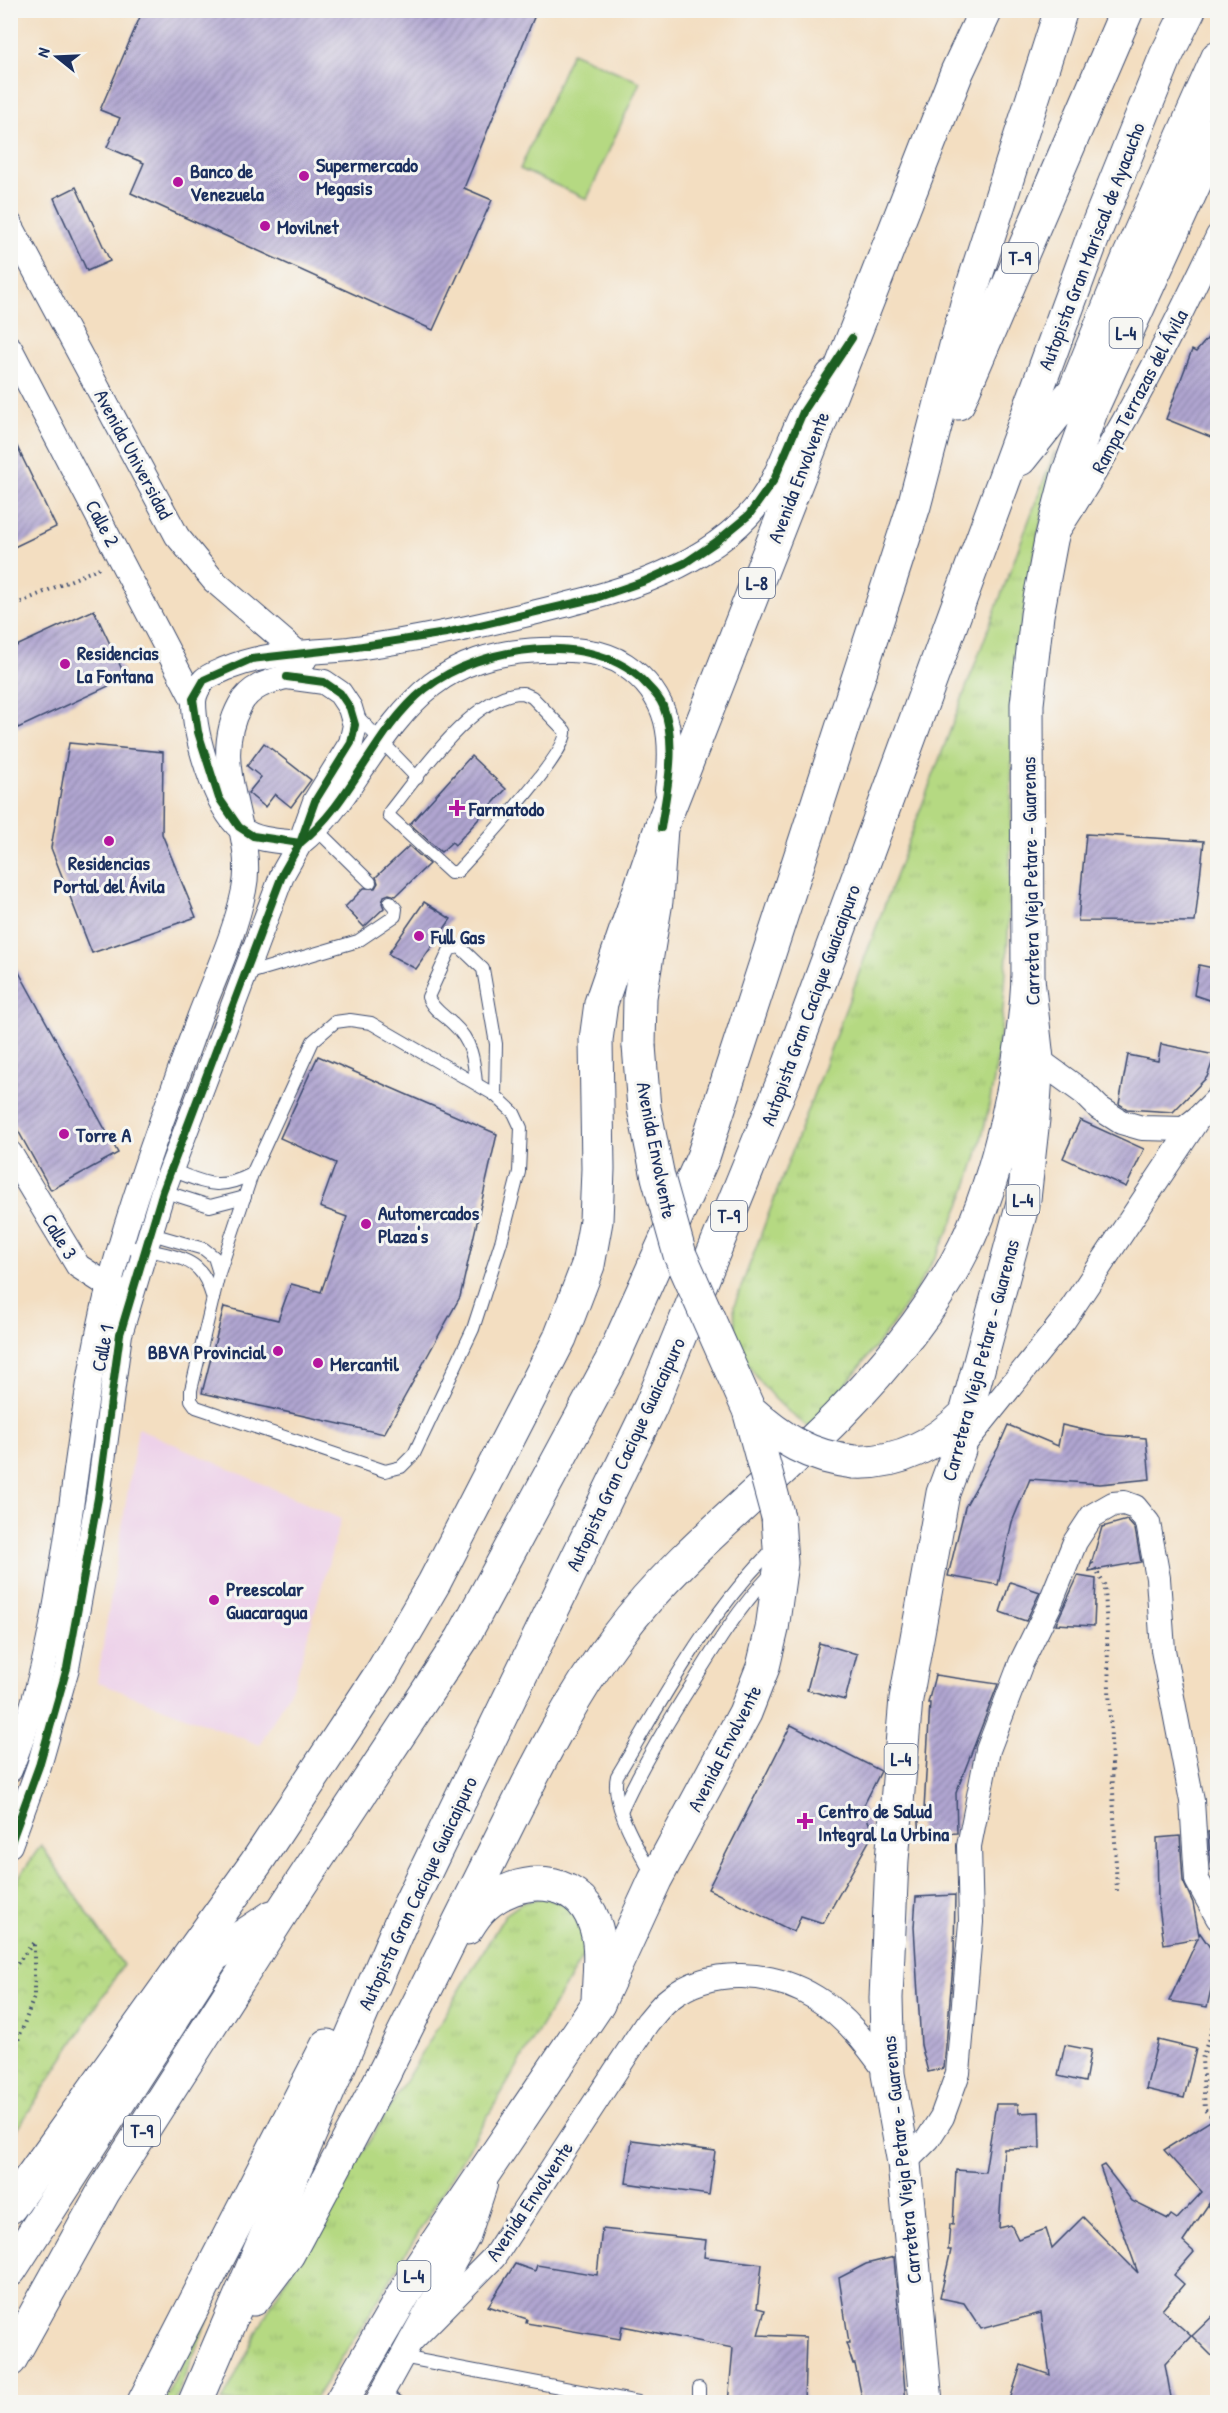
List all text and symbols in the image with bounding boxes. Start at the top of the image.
north arrow [27,27,87,87]
text: N [31,44,55,60]
street label: Autopista Gran Mariscal de Ayacucho [1031,118,1151,374]
place label: Supermercado Megasis [316,151,418,202]
place label: Banco de Venezuela [190,157,264,207]
marker: Supermercado Megasis [297,169,311,183]
marker: Banco de Venezuela [171,175,185,189]
place label: Movilnet [277,213,340,240]
marker: Movilnet [258,219,272,233]
road number: T-9 [1002,243,1038,273]
street label: Rampa Terrazas del Ávila [1084,304,1194,478]
road number: L-4 [1110,318,1142,348]
street label: Avenida Universidad [88,384,180,524]
street label: Avenida Envolvente [761,407,835,547]
street label: Calle 2 [79,495,127,552]
road number: L-8 [739,568,775,598]
place label: Residencias La Fontana [77,639,159,689]
marker: Residencias La Fontana [58,657,72,671]
street label: Carretera Vieja Petare - Guarenas [1014,756,1046,1006]
place label: Farmatodo [468,795,544,822]
marker: Farmatodo [450,801,464,815]
marker: Residencias Portal del Ávila [102,834,116,848]
place label: Residencias Portal del Ávila [53,849,165,899]
street label: Autopista Gran Cacique Guaicaipuro [754,881,866,1129]
place label: Full Gas [430,923,485,950]
marker: Full Gas [412,929,426,943]
street label: Avenida Envolvente [631,1079,683,1221]
place label: Torre A [75,1121,131,1148]
marker: Torre A [57,1127,71,1141]
road number: L-4 [1006,1185,1040,1215]
place label: Automercados Plaza's [378,1199,479,1249]
road number: T-9 [711,1201,747,1231]
street label: Calle 3 [36,1208,84,1264]
marker: Automercados Plaza's [359,1217,373,1231]
street label: Carretera Vieja Petare - Guarenas [935,1236,1025,1484]
street label: Calle 1 [84,1322,120,1374]
street label: Autopista Gran Cacique Guaicaipuro [559,1333,691,1575]
place label: BBVA Provincial [148,1338,267,1365]
marker: BBVA Provincial [271,1344,285,1358]
place label: Mercantil [330,1350,400,1377]
marker: Mercantil [311,1356,325,1370]
place label: Preescolar Guacaragua [226,1575,307,1626]
marker: Preescolar Guacaragua [207,1593,221,1607]
street label: Avenida Envolvente [681,1680,768,1816]
road number: L-4 [884,1744,918,1774]
street label: Autopista Gran Cacique Guaicaipuro [351,1772,483,2014]
place label: Centro de Salud Integral La Urbina [818,1797,949,1848]
marker: Centro de Salud Integral La Urbina [796,1812,814,1830]
street label: Carretera Vieja Petare - Guarenas [875,2035,927,2285]
road number: T-9 [124,2116,160,2146]
street label: Avenida Envolvente [479,2136,579,2266]
road number: L-4 [398,2261,430,2291]

